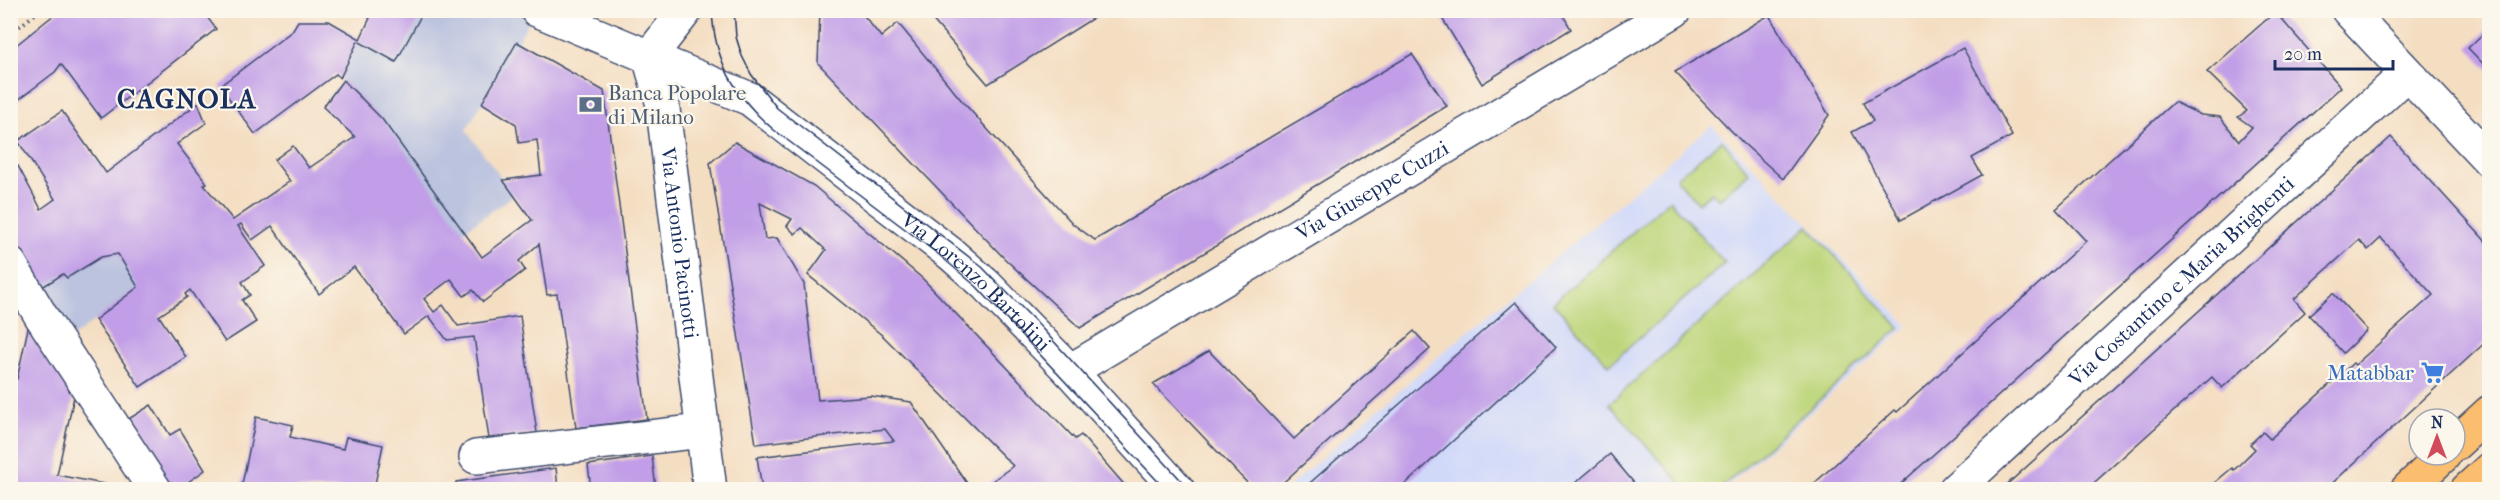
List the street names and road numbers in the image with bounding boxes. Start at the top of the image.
street label: Via Giuseppe Cuzzi [1291,136,1453,246]
street label: Via Antonio Pacinotti [656,145,703,340]
street label: Via Costantino e Maria Brighenti [2063,171,2299,392]
street label: Via Lorenzo Bartolini [896,207,1056,356]

